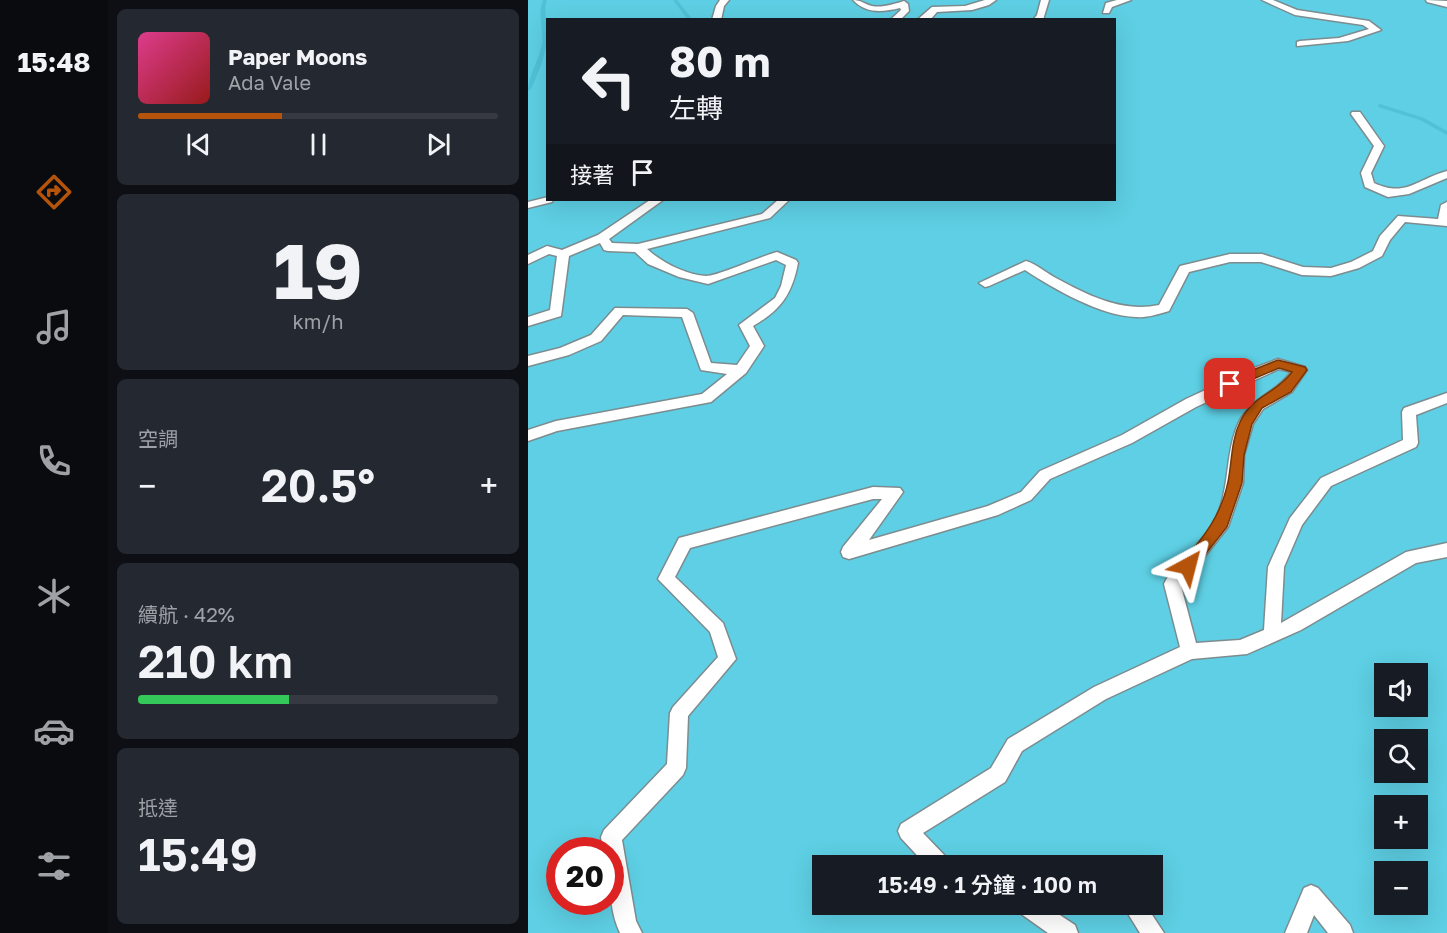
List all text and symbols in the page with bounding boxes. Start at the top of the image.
text: 80 m [669,36,770,86]
icon: left [570,42,648,120]
text: Paper Moons [228,43,367,70]
text: 15:48 [17,46,91,78]
text: Ada Vale [228,70,311,94]
text: 左轉 [669,92,723,124]
icon: previous [182,128,215,161]
icon: pause [302,128,335,161]
icon: next [422,128,455,161]
icon: arrive [626,156,659,189]
text: 接著 [570,161,614,188]
icon: directions [33,171,75,213]
text: 19 [273,223,363,316]
icon: music [33,306,75,348]
text: km/h [293,309,343,333]
pin [1204,358,1255,409]
icon: arrive [1213,367,1246,400]
text: 空調 [138,426,178,450]
icon: phone [33,440,75,482]
text: 20.5° [261,458,375,512]
text: − [138,466,156,505]
text: + [480,466,498,505]
position arrow [1156,534,1220,598]
icon: climate [33,575,75,617]
text: 續航 · 42% [138,602,235,626]
text: 210 km [138,634,293,688]
map controls [1374,663,1428,915]
button: sound [1374,663,1428,717]
icon: car [33,710,75,752]
button: search [1374,729,1428,783]
text: 抵達 [138,795,178,819]
button: + [1374,795,1428,849]
text: 15:49 [138,827,258,881]
speed limit sign: 20 [546,837,624,915]
icon: filters [33,845,75,887]
button: − [1374,861,1428,915]
text: 15:49 · 1 分鐘 · 100 m [878,871,1097,898]

